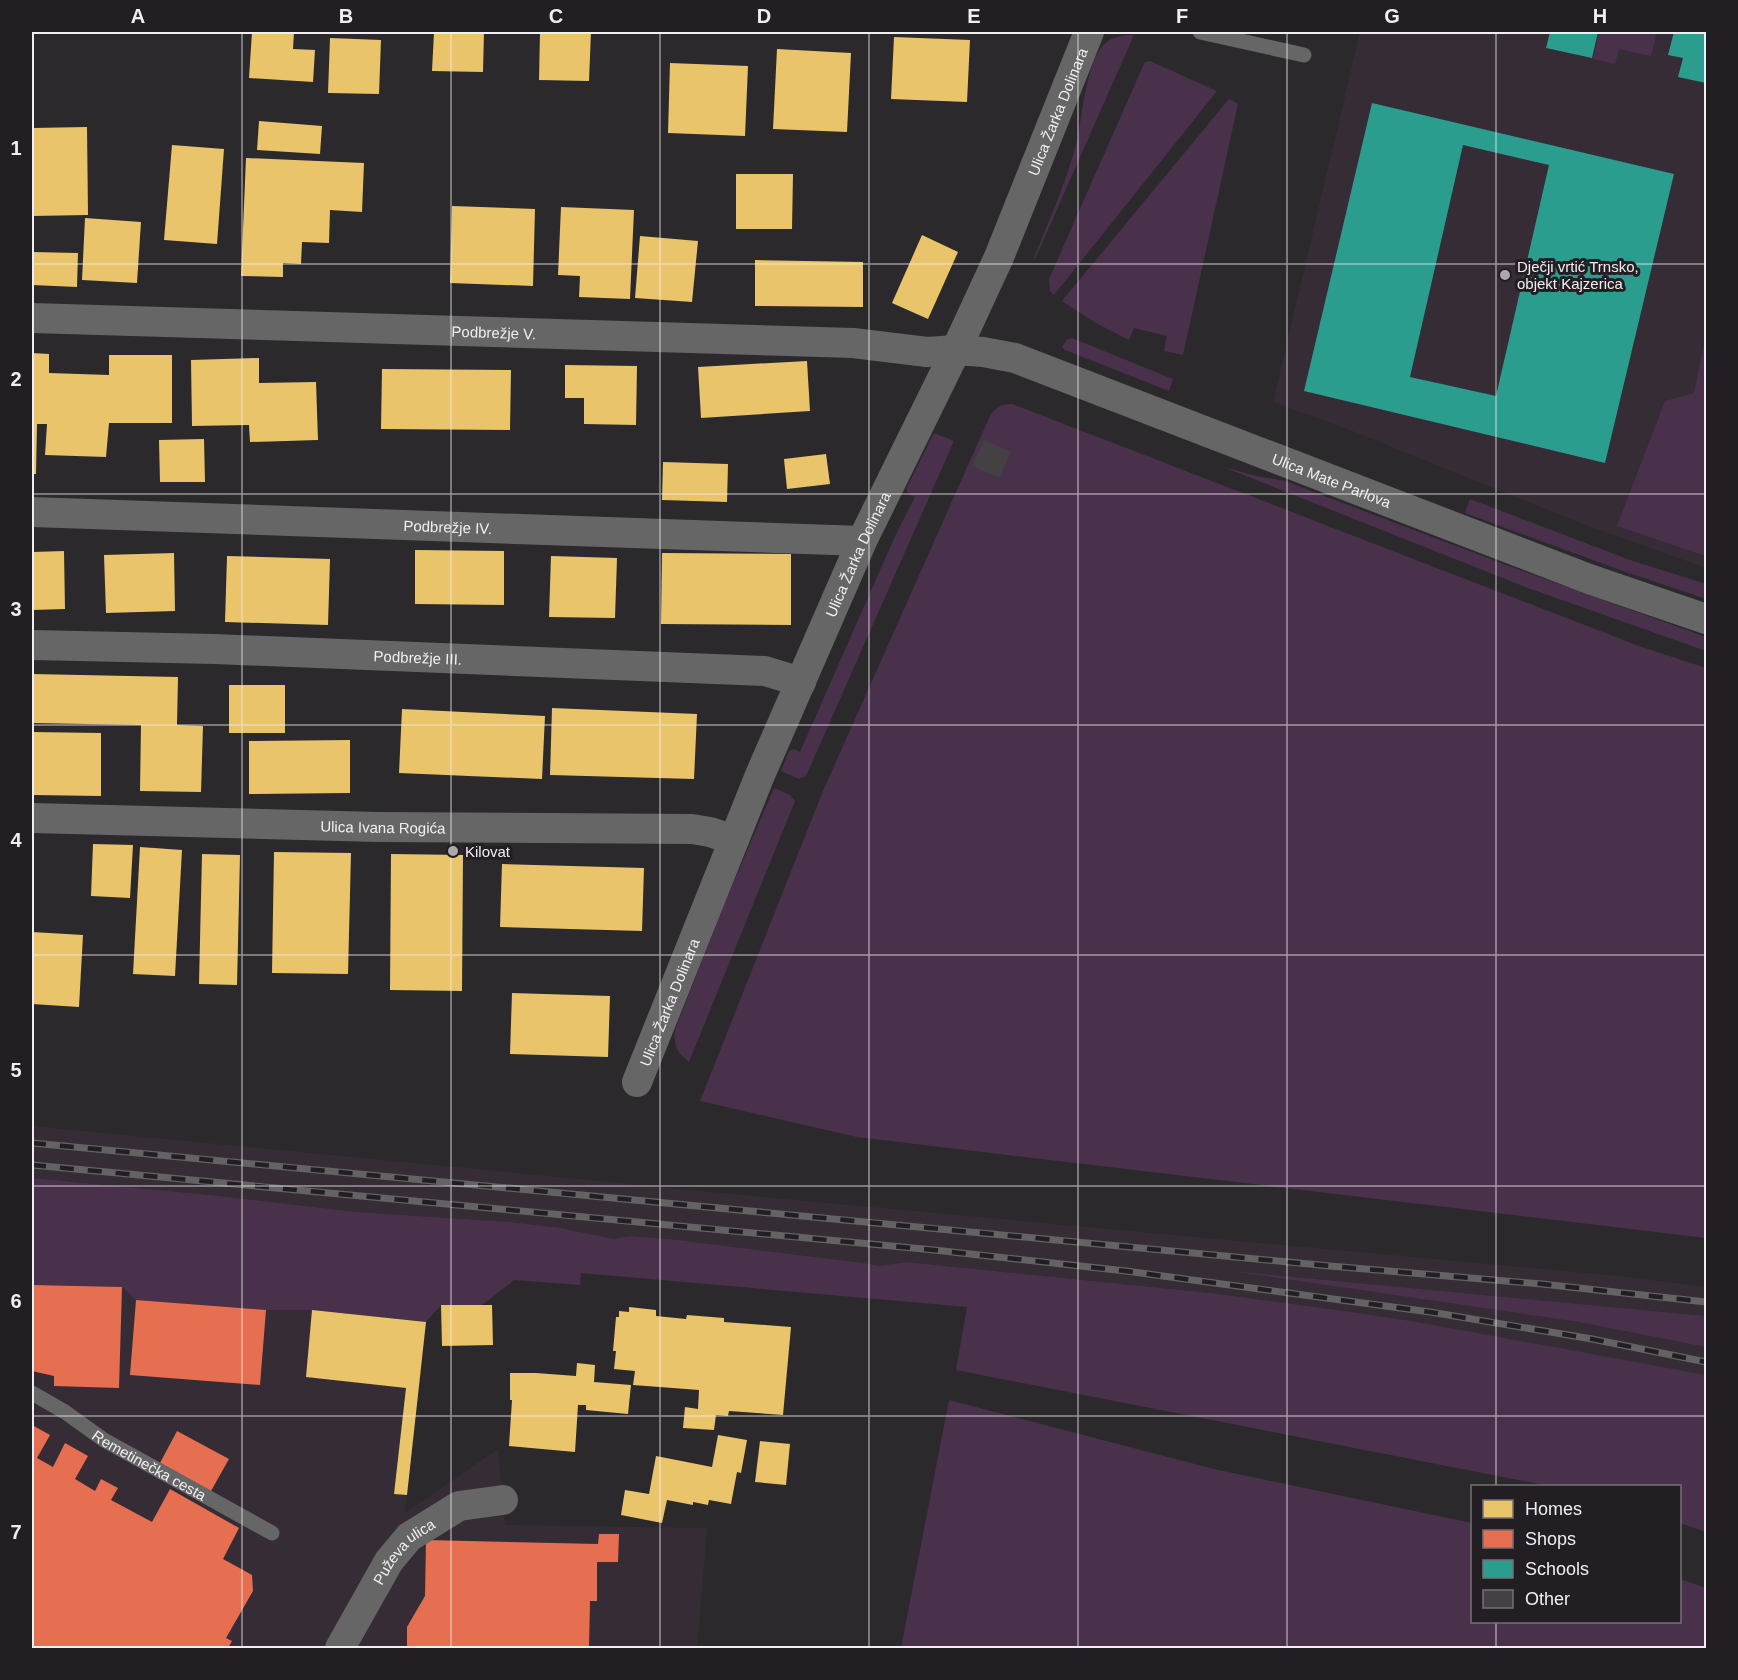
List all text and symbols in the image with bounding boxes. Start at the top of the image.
text: A [131,5,145,27]
text: B [339,5,353,27]
text: C [549,5,563,27]
text: D [757,5,771,27]
text: E [967,5,981,27]
text: F [1176,5,1188,27]
text: G [1384,5,1400,27]
text: H [1593,5,1607,27]
street label: Ulica Žarka Dolinara [1024,45,1091,178]
text: 1 [10,137,22,159]
place label: Dječji vrtić Trnsko, objekt Kajzerica [1517,258,1639,292]
marker: Dječji vrtić Trnsko, objekt Kajzerica [1498,268,1512,282]
street label: Podbrežje V. [451,322,536,342]
text: 2 [10,368,22,390]
street label: Ulica Mate Parlova [1270,449,1394,511]
street label: Ulica Žarka Dolinara [821,488,894,620]
street label: Podbrežje IV. [403,516,492,537]
text: 3 [10,598,22,620]
street label: Podbrežje III. [373,647,462,667]
street label: Ulica Ivana Rogića [320,817,446,836]
text: 4 [10,829,22,851]
place label: Kilovat [465,843,511,860]
marker: Kilovat [446,844,460,858]
street label: Ulica Žarka Dolinara [636,935,702,1068]
text: 5 [10,1059,22,1081]
text: 6 [10,1290,22,1312]
street label: Remetinečka cesta [89,1426,210,1504]
legend [1471,1485,1681,1623]
text: Homes [1525,1499,1582,1519]
street label: Puževa ulica [369,1514,438,1587]
text: 7 [10,1521,22,1543]
text: Shops [1525,1529,1576,1549]
text: Schools [1525,1559,1589,1579]
text: Other [1525,1589,1570,1609]

